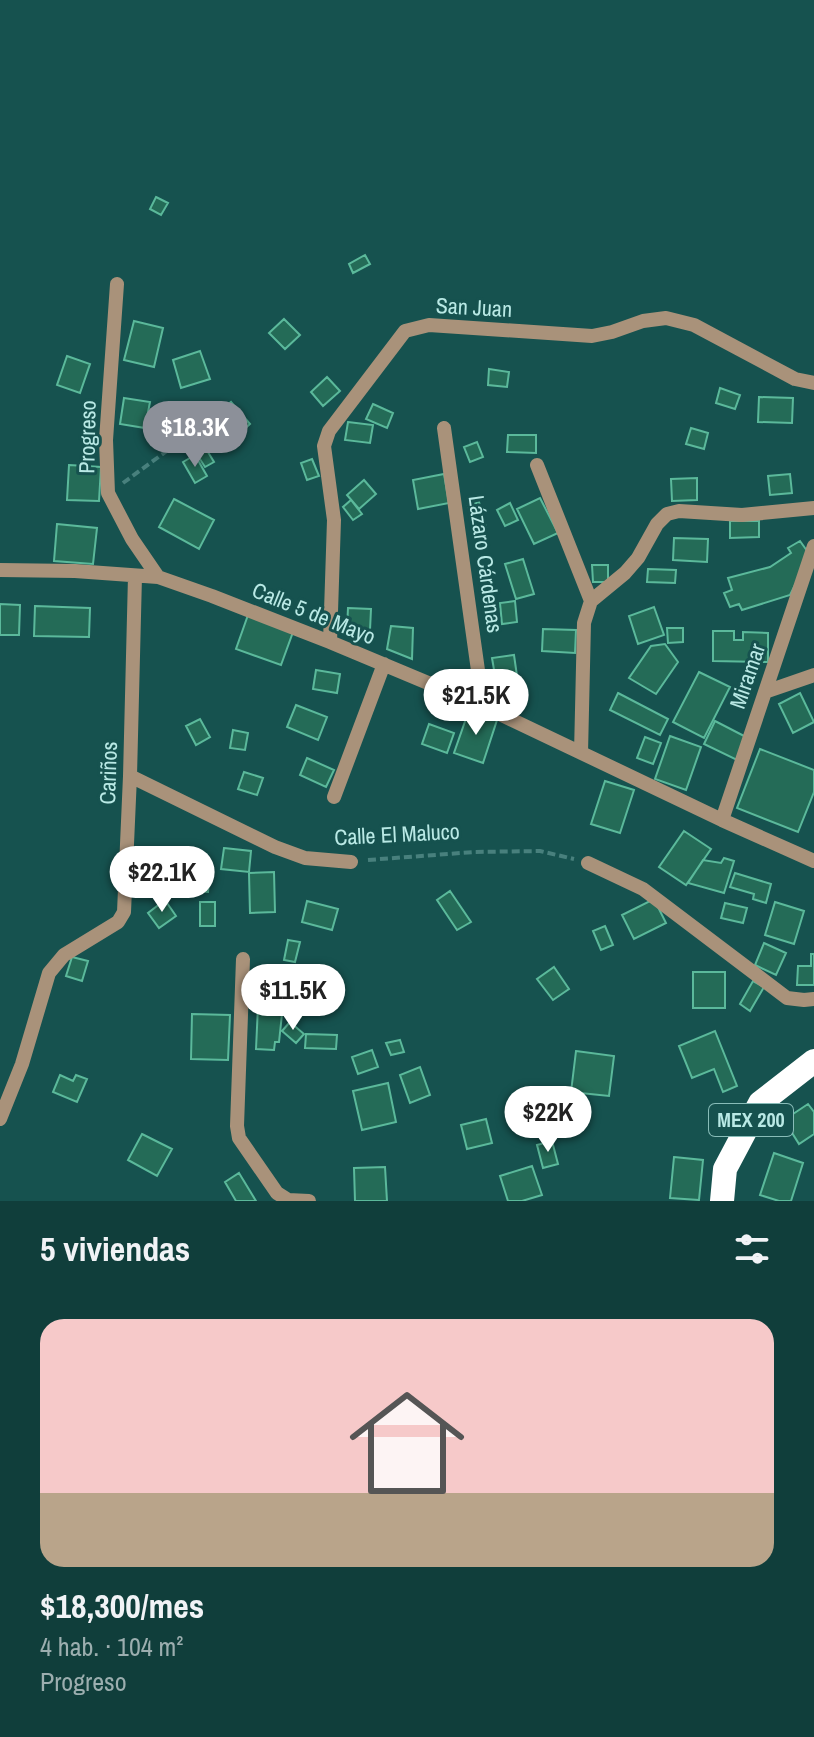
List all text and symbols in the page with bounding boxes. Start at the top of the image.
street label: San Juan [435,290,513,324]
street label: Progreso [71,400,103,474]
pin: $18.3K [130,401,260,469]
text: $18.3K [161,409,229,444]
street label: Lázaro Cárdenas [462,493,510,635]
street label: Calle 5 de Mayo [248,575,380,651]
street label: Miramar [722,639,772,713]
pin: $21.5K [411,669,541,737]
text: $21.5K [442,677,510,712]
street label: Cariños [92,741,124,805]
street label: Calle El Maluco [334,816,460,852]
pin: $22.1K [97,846,227,914]
text: $22.1K [128,854,196,889]
pin: $11.5K [228,964,358,1032]
text: $11.5K [259,972,327,1007]
pin: $22K [501,1086,595,1154]
text: $22K [523,1094,573,1129]
road number: MEX 200 [709,1104,793,1136]
text: 5 viviendas [40,1226,190,1272]
icon: filters [730,1227,774,1271]
icon: home [335,1371,479,1515]
text: $18,300/mes [40,1583,204,1629]
text: 4 hab. · 104 m² [40,1629,183,1664]
text: Progreso [40,1664,127,1699]

